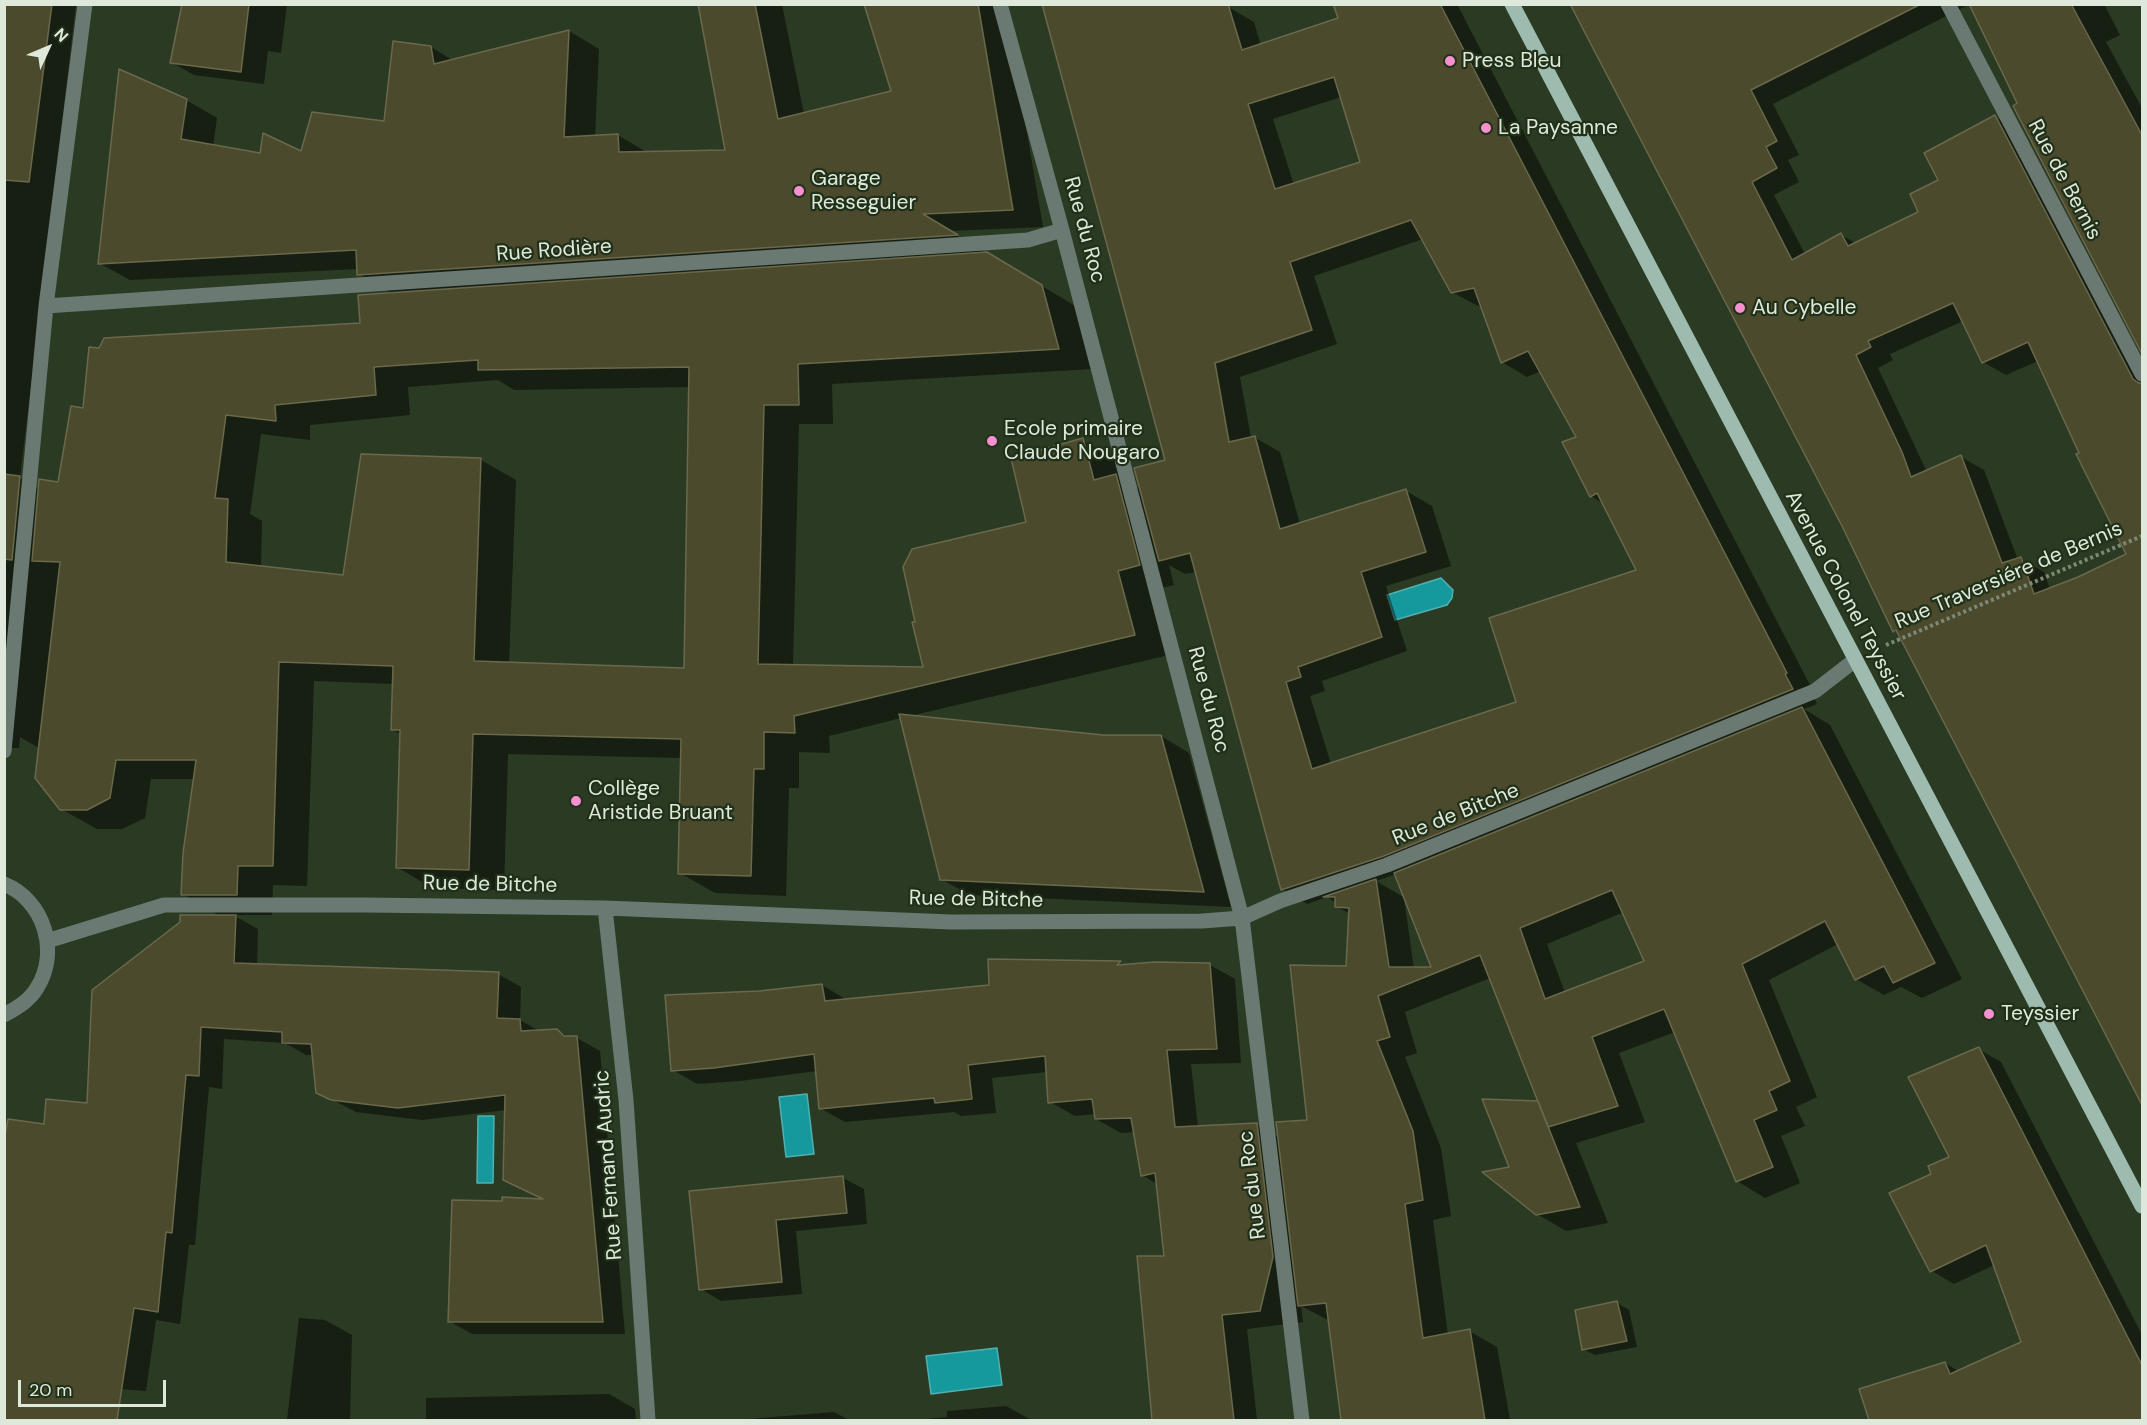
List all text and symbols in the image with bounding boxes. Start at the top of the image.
north arrow [18,18,78,78]
text: N [50,24,73,47]
place label: Press Bleu [1462,48,1561,74]
marker: Press Bleu [1443,54,1457,68]
place label: La Paysanne [1498,115,1618,141]
street label: Rue de Bernis [2022,116,2106,244]
marker: La Paysanne [1479,121,1493,135]
place label: Garage Resseguier [811,166,916,216]
street label: Rue du Roc [1058,174,1110,286]
marker: Garage Resseguier [792,184,806,198]
street label: Rue Rodière [495,234,613,268]
place label: Au Cybelle [1752,295,1856,321]
marker: Au Cybelle [1733,301,1747,315]
place label: Ecole primaire Claude Nougaro [1004,416,1160,466]
marker: Ecole primaire Claude Nougaro [985,434,999,448]
street label: Avenue Colonel Teyssier [1779,487,1911,705]
street label: Rue Traversiére de Bernis [1891,517,2127,635]
street label: Rue du Roc [1182,644,1234,756]
place label: Collège Aristide Bruant [588,776,733,826]
street label: Rue de Bitche [1389,778,1523,852]
marker: Collège Aristide Bruant [569,794,583,808]
street label: Rue de Bitche [423,871,557,899]
street label: Rue de Bitche [909,886,1043,914]
place label: Teyssier [2001,1001,2079,1027]
marker: Teyssier [1982,1007,1996,1021]
street label: Rue Fernand Audric [590,1069,628,1261]
street label: Rue du Roc [1234,1129,1272,1241]
scale bar [21,1368,170,1406]
text: 20 m [29,1378,72,1402]

